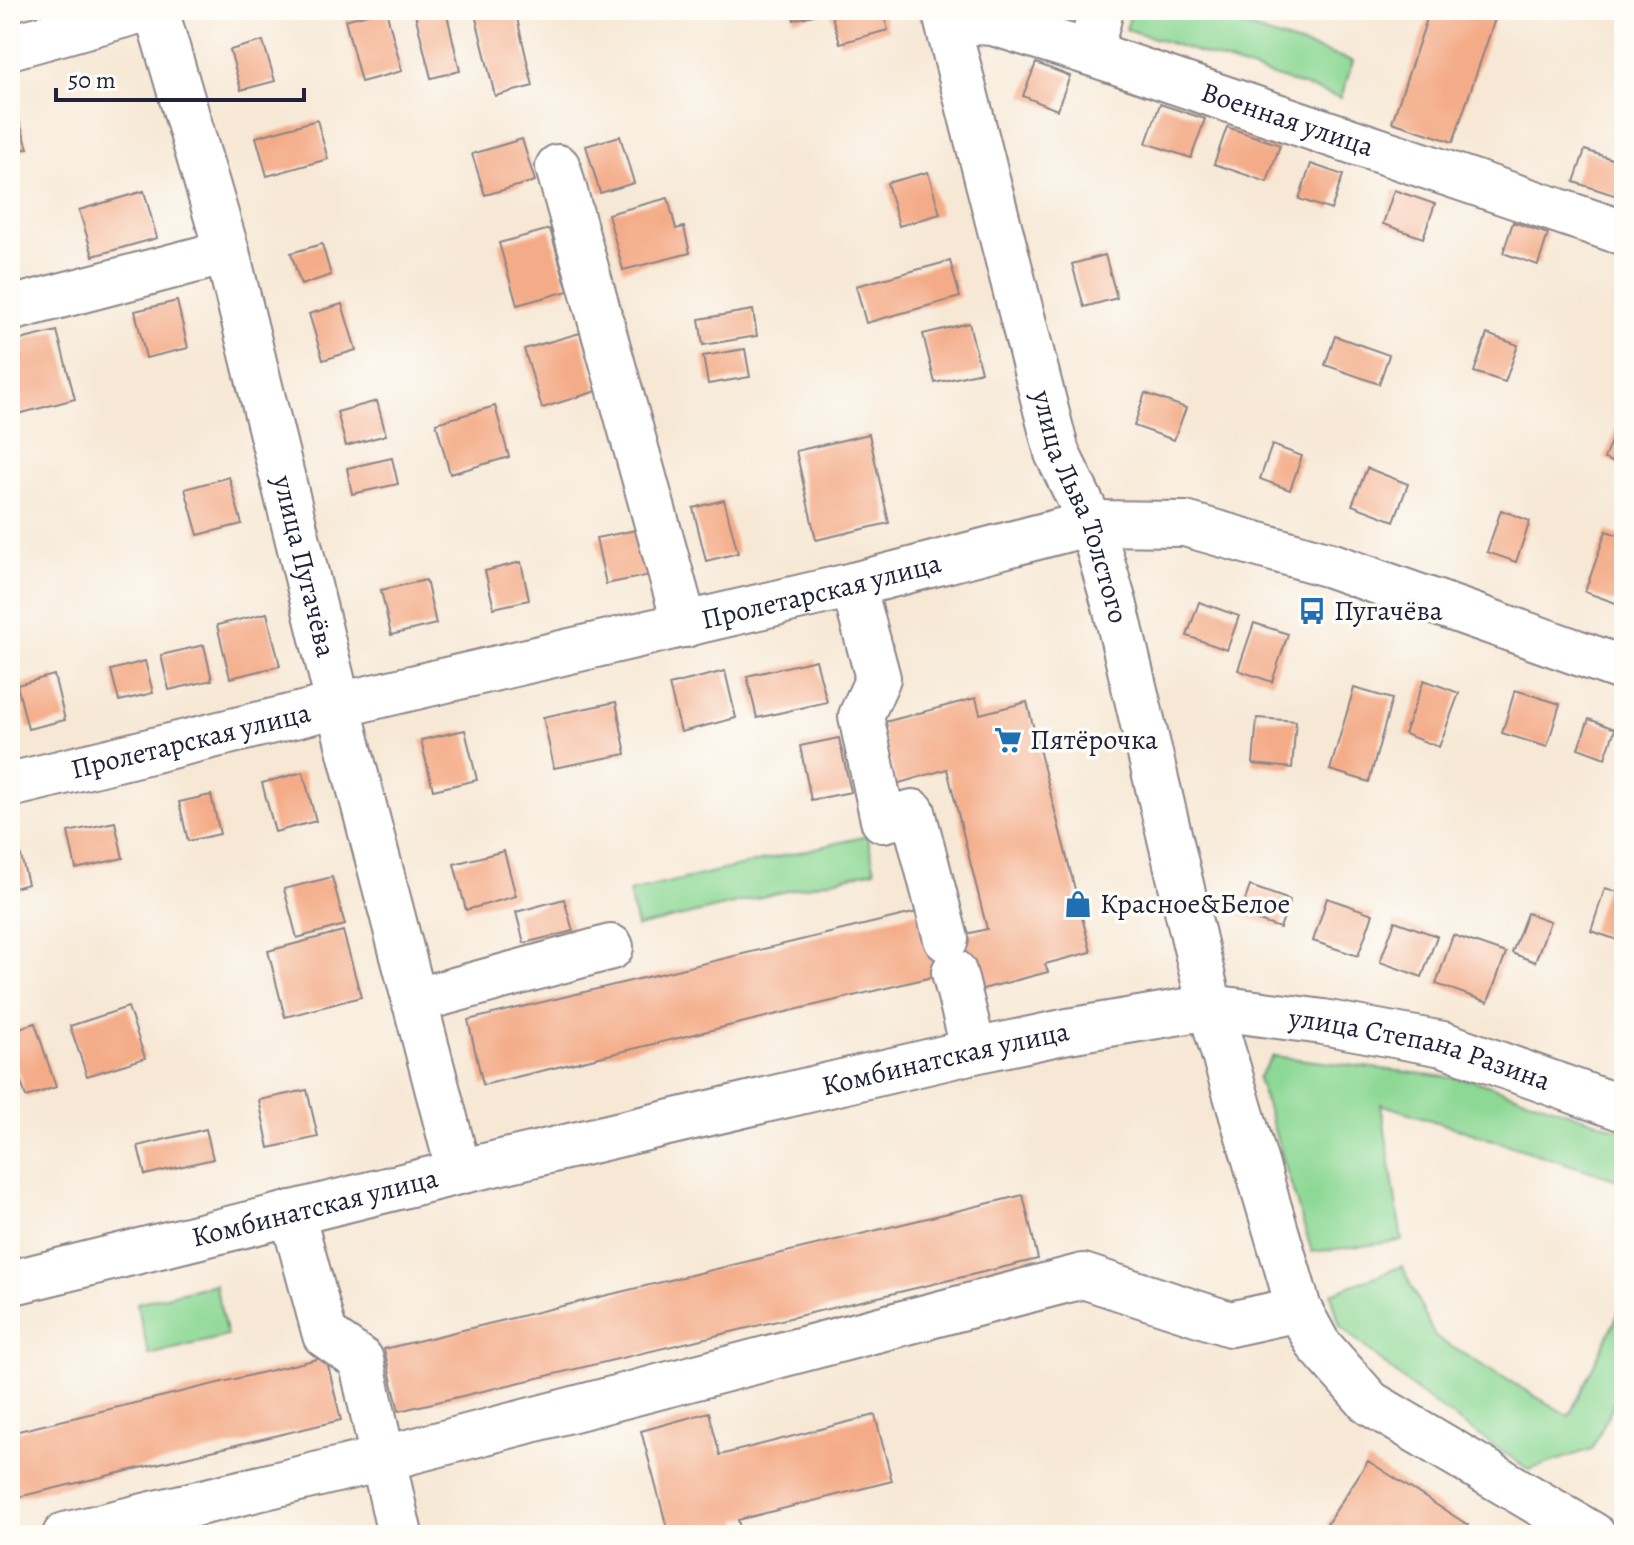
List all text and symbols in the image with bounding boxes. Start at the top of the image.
scale bar [56,52,304,102]
text: 50 m [68,64,116,96]
street label: Военная улица [1196,73,1379,166]
street label: улица Льва Толстого [1023,385,1137,627]
street label: улица Пугачёва [263,471,345,661]
street label: Пролетарская улица [698,544,945,639]
place label: Пугачёва [1334,592,1443,630]
bus stop icon: Пугачёва [1297,596,1327,626]
street label: Пролетарская улица [67,694,314,788]
place label: Пятёрочка [1030,721,1158,759]
supermarket icon: Пятёрочка [993,725,1023,755]
place label: Красное&Белое [1100,885,1290,923]
shop icon: Красное&Белое [1063,889,1093,919]
street label: улица Степана Разина [1286,999,1556,1100]
street label: Комбинатская улица [818,1012,1073,1105]
street label: Комбинатская улица [188,1159,442,1256]

